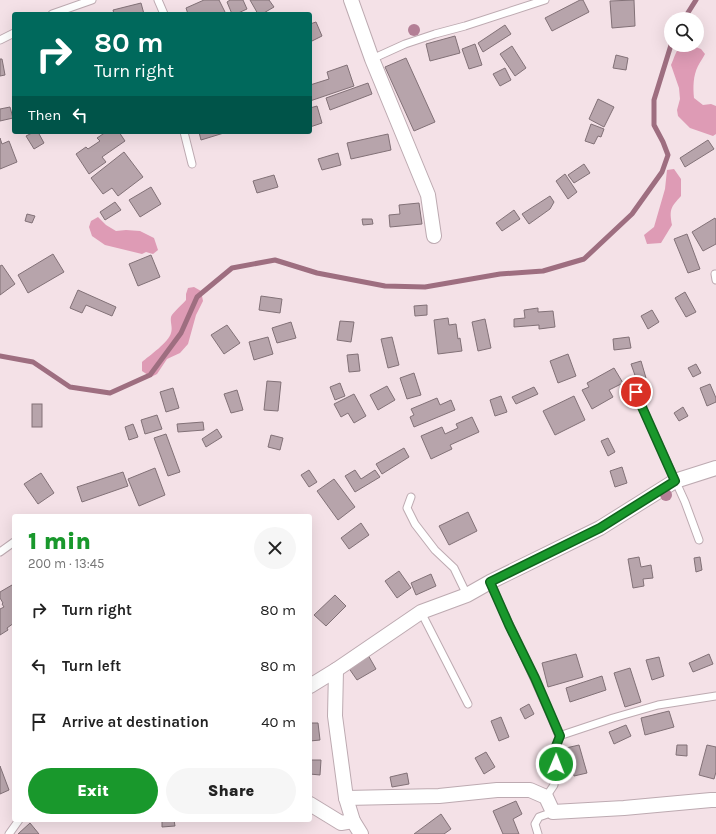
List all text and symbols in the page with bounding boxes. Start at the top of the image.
map controls [664,12,704,52]
button: search [664,12,704,52]
text: 80 m [94,26,163,59]
icon: right [28,28,80,80]
text: Turn right [94,60,174,82]
icon: left [69,104,91,126]
text: Then [28,106,61,124]
pin [619,375,653,409]
icon: arrive [625,381,647,403]
text: 1 min [28,527,91,555]
button: close [254,527,296,569]
text: 200 m · 13:45 [28,556,104,571]
icon: right [28,599,50,621]
text: Turn right [62,601,132,619]
text: 80 m [260,601,296,619]
icon: left [28,655,50,677]
text: Turn left [62,657,121,675]
text: 80 m [260,657,296,675]
icon: arrive [28,711,50,733]
text: Arrive at destination [62,713,209,731]
text: 40 m [261,713,296,731]
position arrow [535,743,577,785]
button: Exit [28,768,158,814]
button: Share [166,768,296,814]

